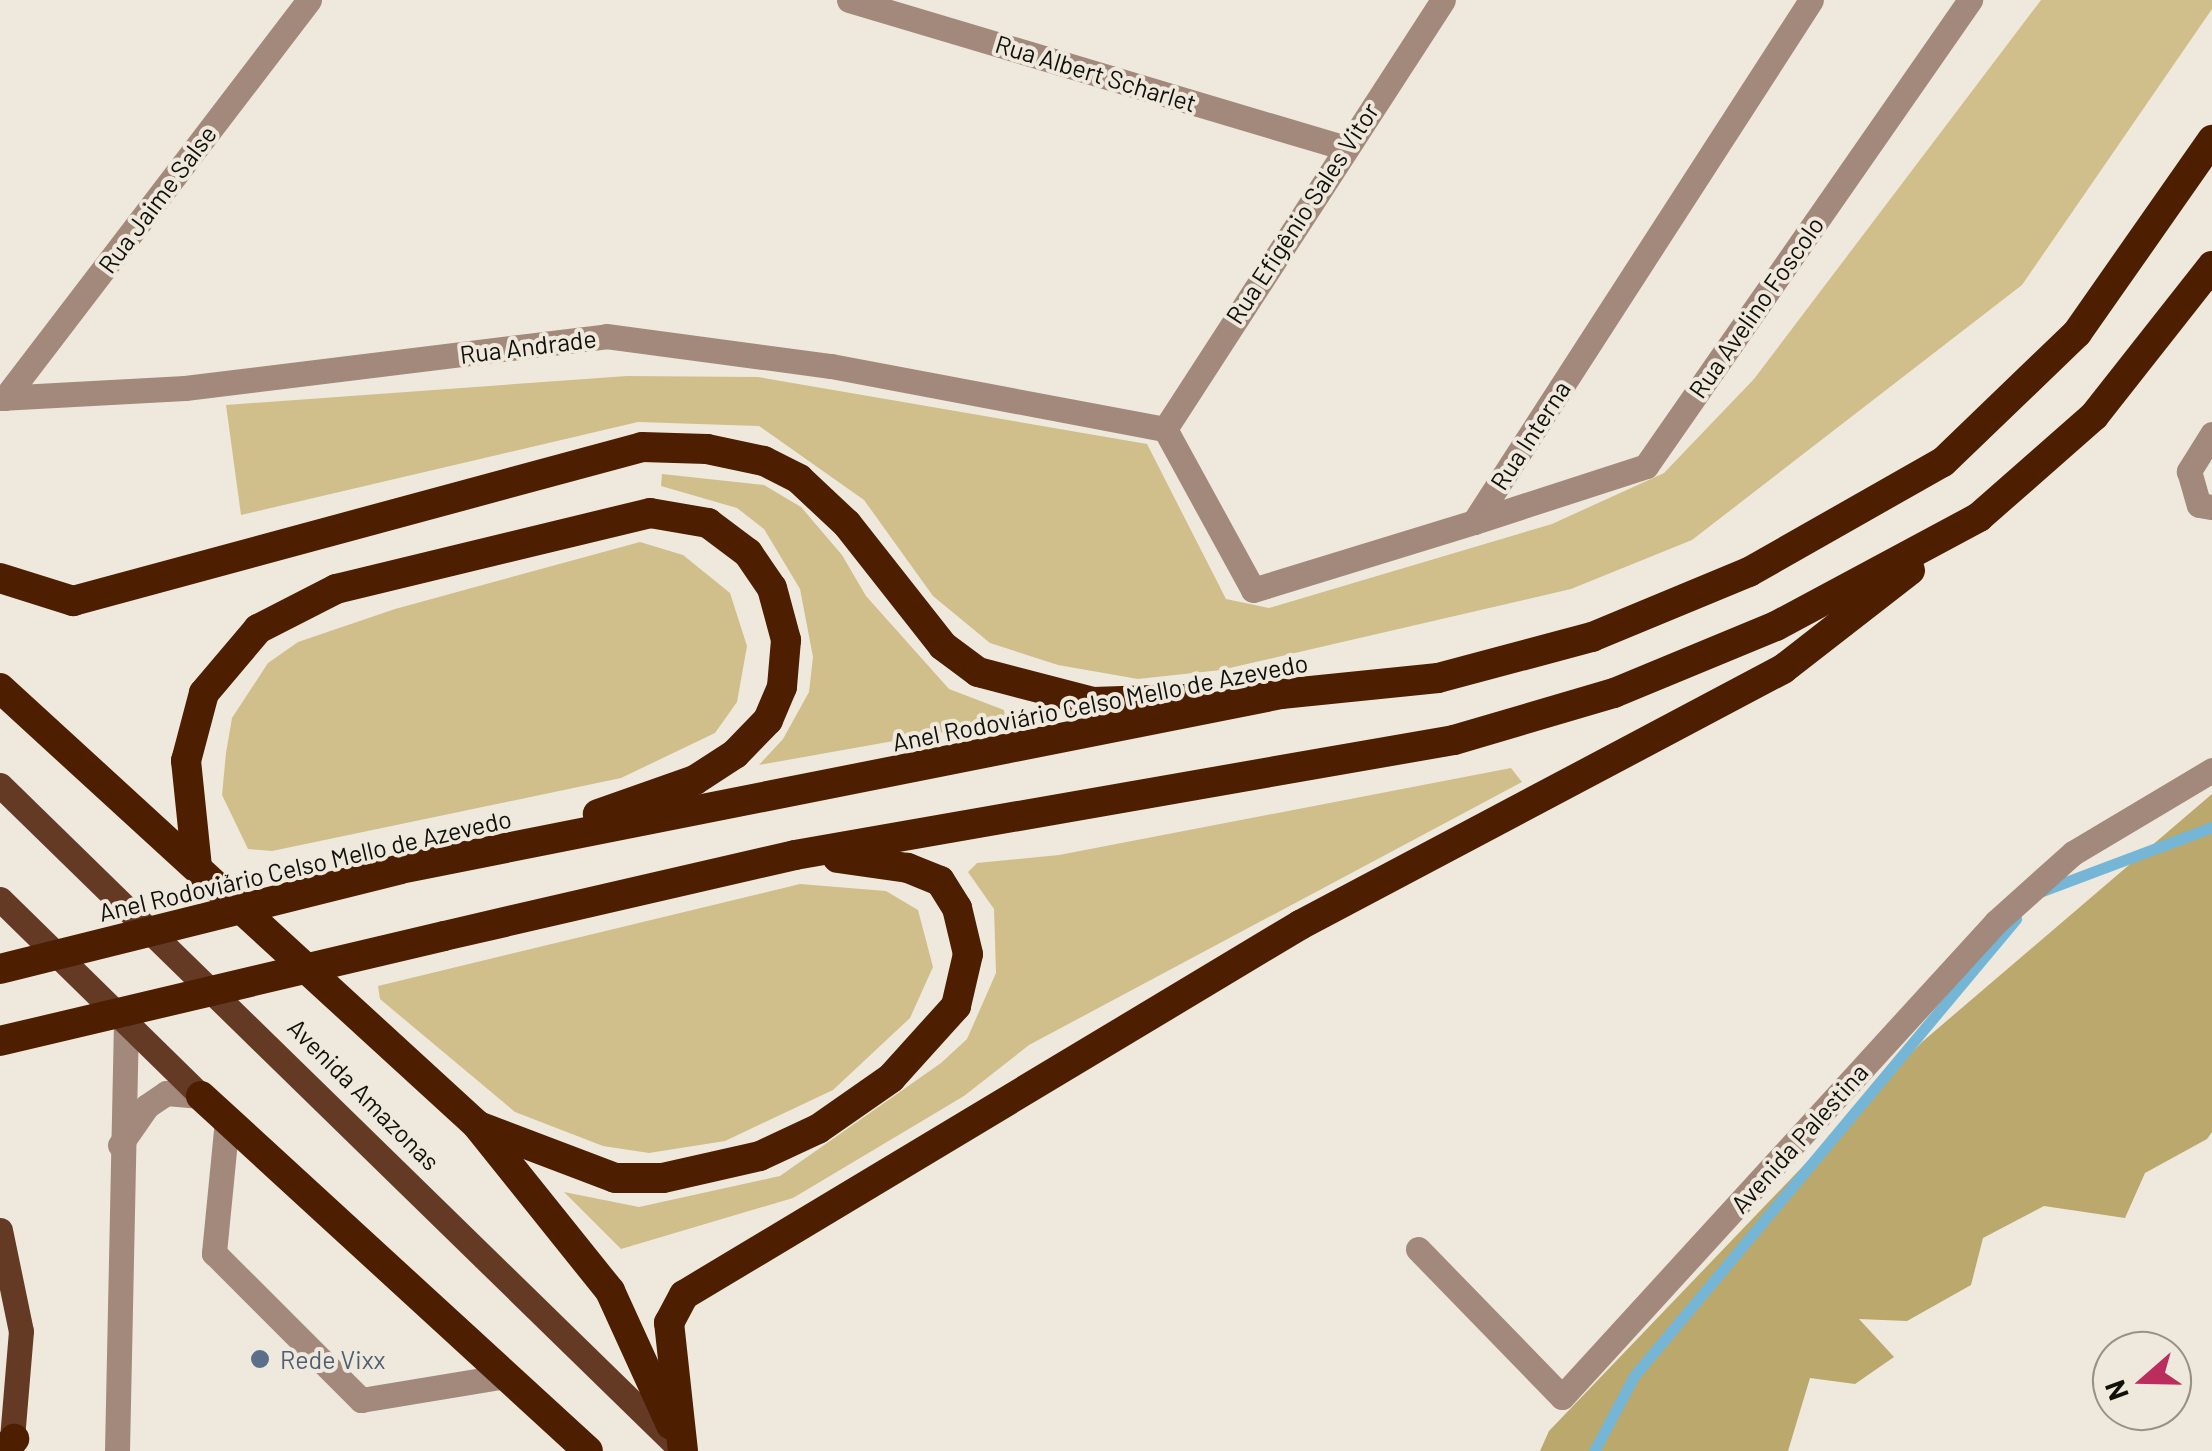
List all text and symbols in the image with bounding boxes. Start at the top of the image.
street label: Rua Albert Scharlet [992,28,1200,118]
street label: Rua Efigênio Sales Vitor [1219,97,1385,329]
street label: Rua Jaime Salse [92,119,222,279]
street label: Rua Avelino Foscolo [1682,211,1830,403]
street label: Rua Andrade [458,323,598,369]
street label: Rua Interna [1484,375,1576,495]
street label: Anel Rodoviário Celso Mello de Azevedo [890,647,1310,757]
street label: Anel Rodoviário Celso Mello de Azevedo [96,803,514,927]
street label: Avenida Amazonas [282,1012,446,1176]
street label: Avenida Palestina [1724,1057,1874,1219]
north arrow [2092,1331,2192,1431]
place label: Rede Vixx [280,1344,385,1374]
marker: Rede Vixx [249,1348,271,1370]
text: N [2097,1376,2135,1405]

